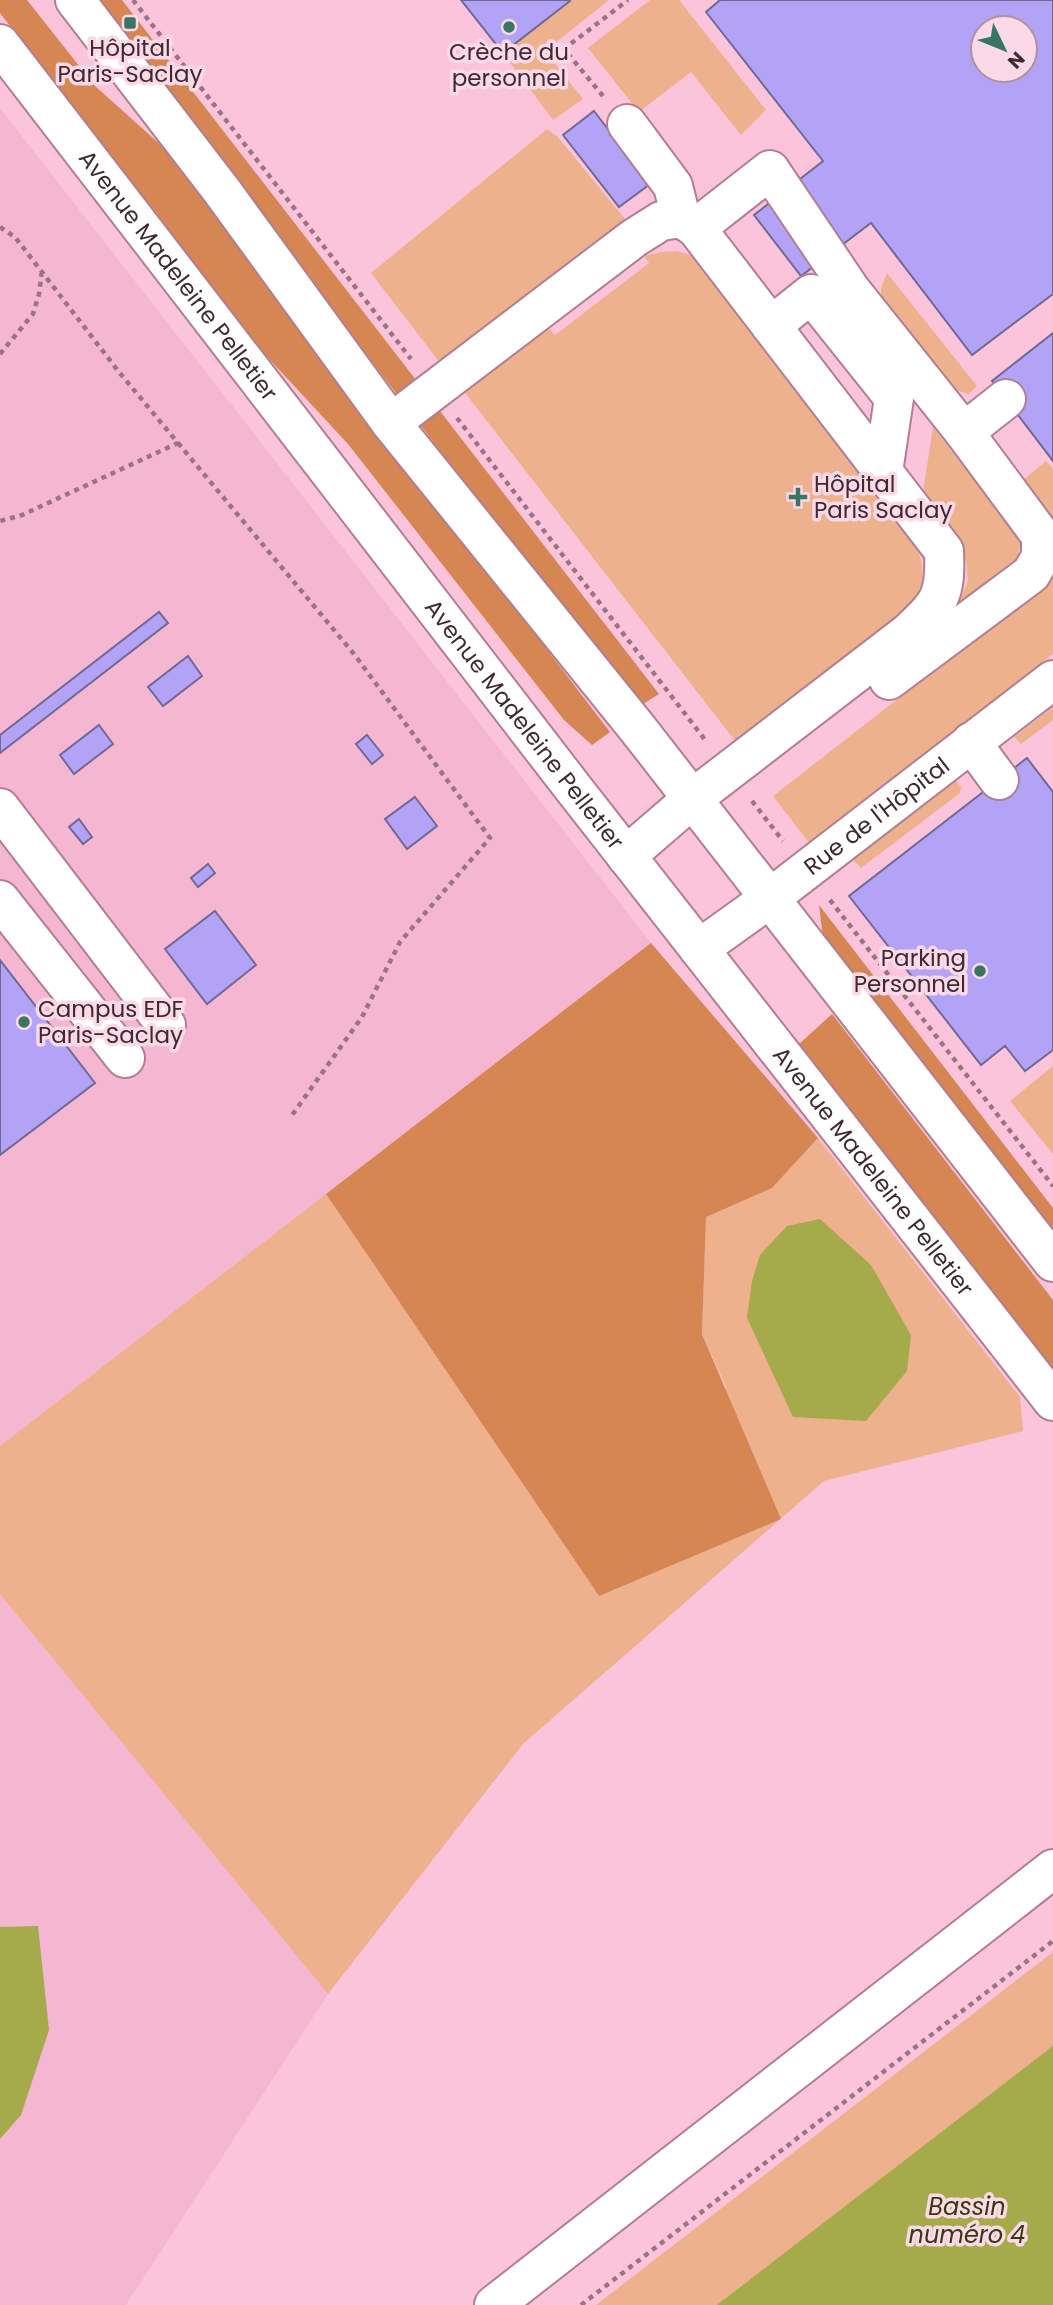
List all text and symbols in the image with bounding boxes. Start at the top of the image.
north arrow [969,14,1039,84]
marker: Hôpital Paris-Saclay [122,15,138,31]
marker: Crèche du personnel [501,19,517,35]
place label: Hôpital Paris-Saclay [58,32,203,90]
place label: Crèche du personnel [449,36,569,94]
text: N [1001,46,1031,75]
street label: Avenue Madeleine Pelletier [71,143,285,407]
place label: Hôpital Paris Saclay [814,468,952,526]
marker: Hôpital Paris Saclay [788,487,808,507]
street label: Avenue Madeleine Pelletier [417,592,631,856]
street label: Rue de l'Hôpital [797,750,956,882]
place label: Parking Personnel [854,942,966,1000]
marker: Parking Personnel [972,963,988,979]
place label: Campus EDF Paris-Saclay [38,993,183,1051]
marker: Campus EDF Paris-Saclay [16,1014,32,1030]
street label: Avenue Madeleine Pelletier [765,1040,981,1303]
water label: Bassin numéro 4 [909,2190,1025,2251]

